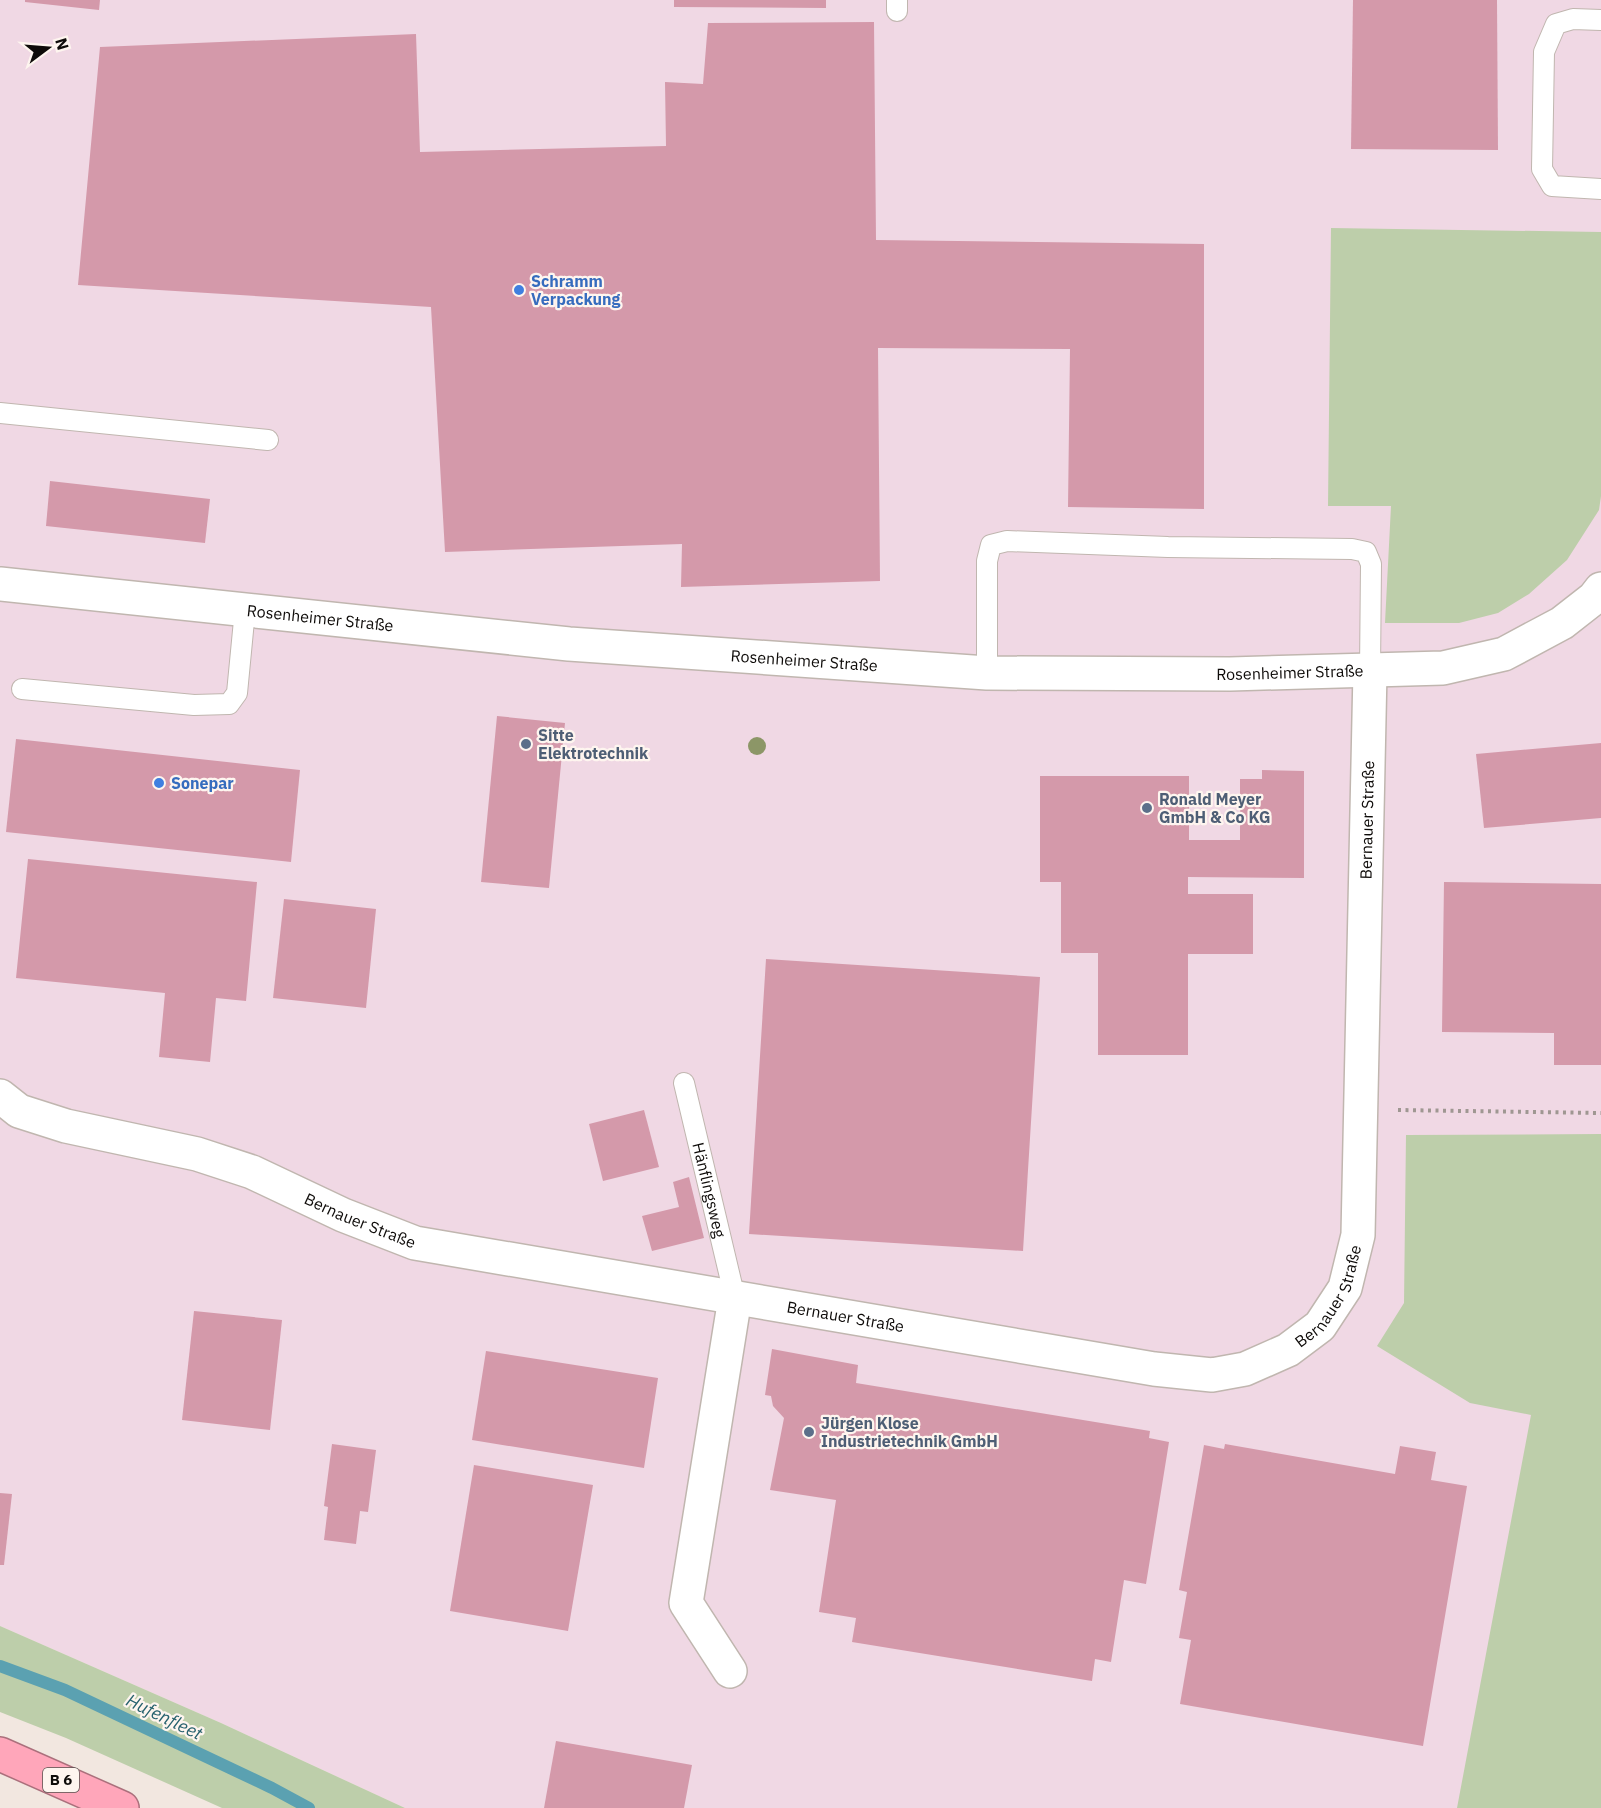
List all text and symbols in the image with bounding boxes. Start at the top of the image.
north arrow [18,18,78,78]
text: N [51,36,74,52]
place label: Schramm Verpackung [531,271,621,309]
marker: Schramm Verpackung [512,283,526,297]
street label: Rosenheimer Straße [246,600,395,635]
street label: Rosenheimer Straße [730,645,879,675]
street label: Rosenheimer Straße [1216,660,1364,684]
place label: Sitte Elektrotechnik [538,725,649,763]
marker: Sitte Elektrotechnik [519,737,533,751]
street label: Bernauer Straße [1356,760,1378,879]
place label: Sonepar [171,773,234,793]
marker: Sonepar [152,776,166,790]
place label: Ronald Meyer GmbH & Co KG [1159,789,1270,827]
marker: Ronald Meyer GmbH & Co KG [1140,801,1154,815]
street label: Hänflingsweg [688,1140,730,1240]
street label: Bernauer Straße [301,1188,419,1252]
street label: Bernauer Straße [1291,1243,1365,1351]
street label: Bernauer Straße [785,1297,906,1336]
place label: Jürgen Klose Industrietechnik GmbH [821,1413,998,1451]
marker: Jürgen Klose Industrietechnik GmbH [802,1425,816,1439]
water label: Hufenfleet [122,1688,207,1745]
road number: B 6 [43,1768,79,1792]

